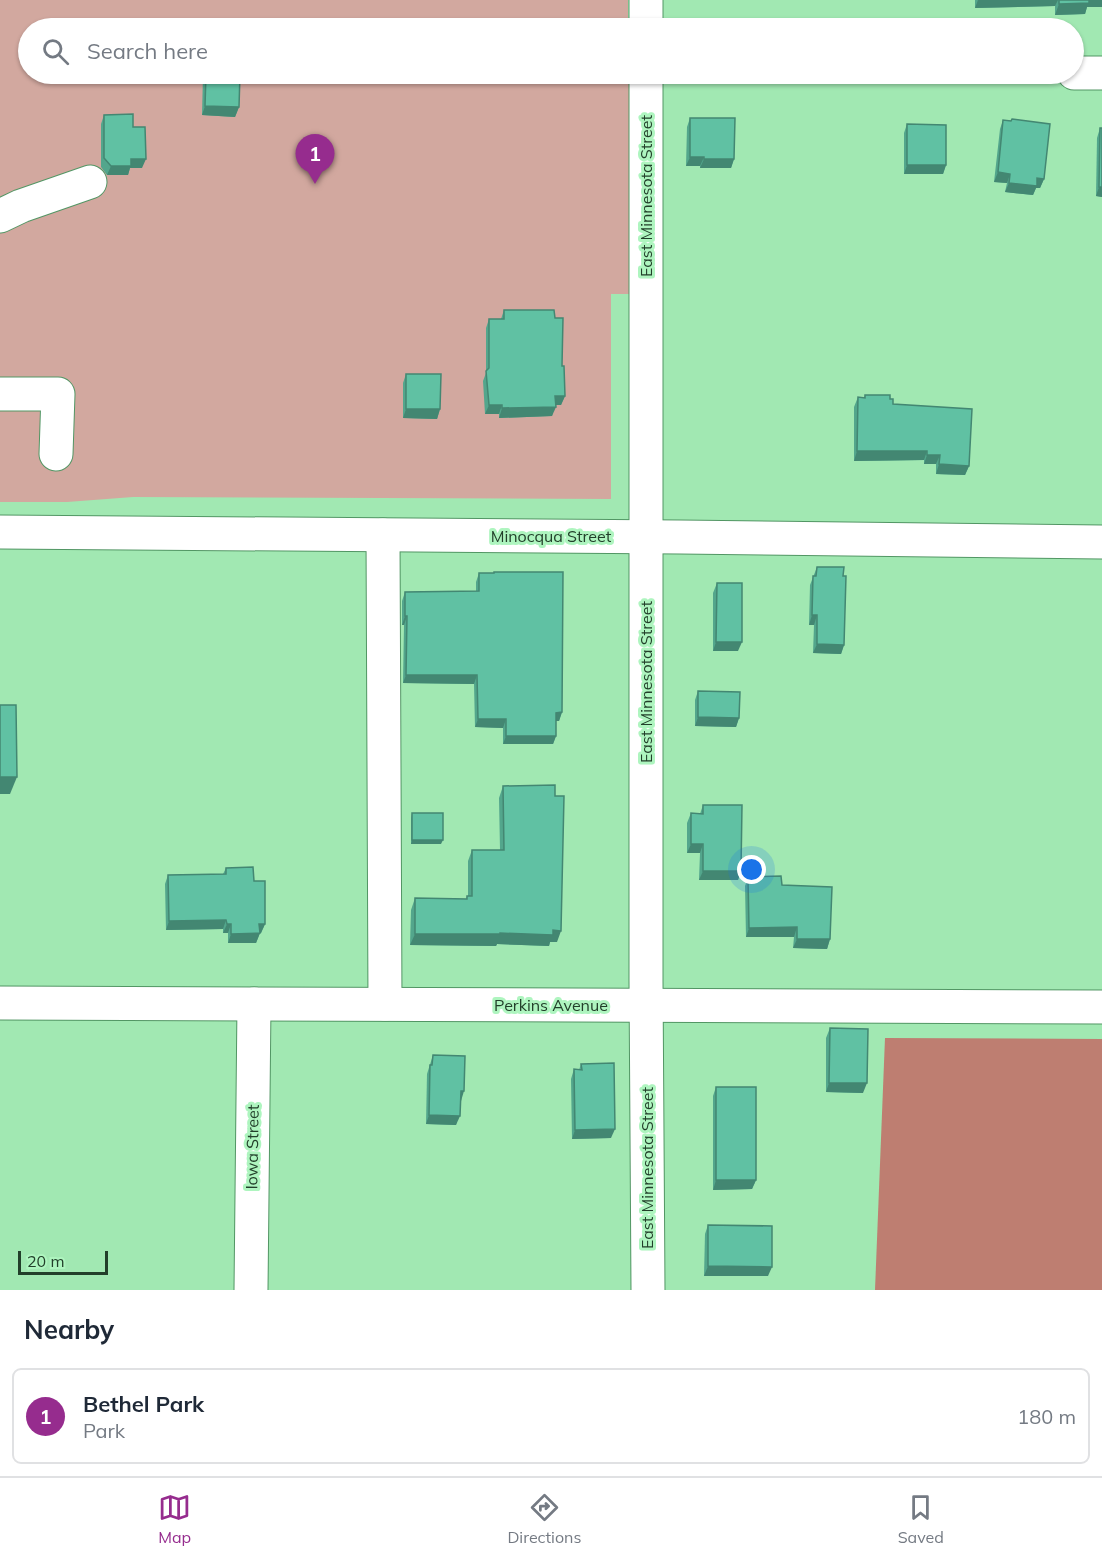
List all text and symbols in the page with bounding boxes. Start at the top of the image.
search box [18,18,1084,84]
icon: search [39,35,72,68]
text: Search here [87,37,208,65]
street label: East Minnesota Street [636,115,656,277]
pin: 1 [296,134,334,184]
street label: Minocqua Street [491,526,612,546]
street label: East Minnesota Street [636,601,656,763]
your location [737,855,766,884]
street label: Perkins Avenue [494,995,608,1015]
street label: East Minnesota Street [637,1087,657,1249]
street label: Iowa Street [241,1104,263,1190]
scale bar [18,1248,108,1276]
text: 20 m [27,1251,64,1271]
text: Nearby [24,1313,114,1346]
text: Bethel Park [83,1390,204,1418]
text: 1 [40,1404,52,1429]
text: 180 m [1017,1404,1076,1429]
text: Park [83,1418,125,1443]
tab: Map [158,1491,191,1547]
tab: Directions [507,1491,581,1547]
tab: Saved [898,1491,944,1547]

